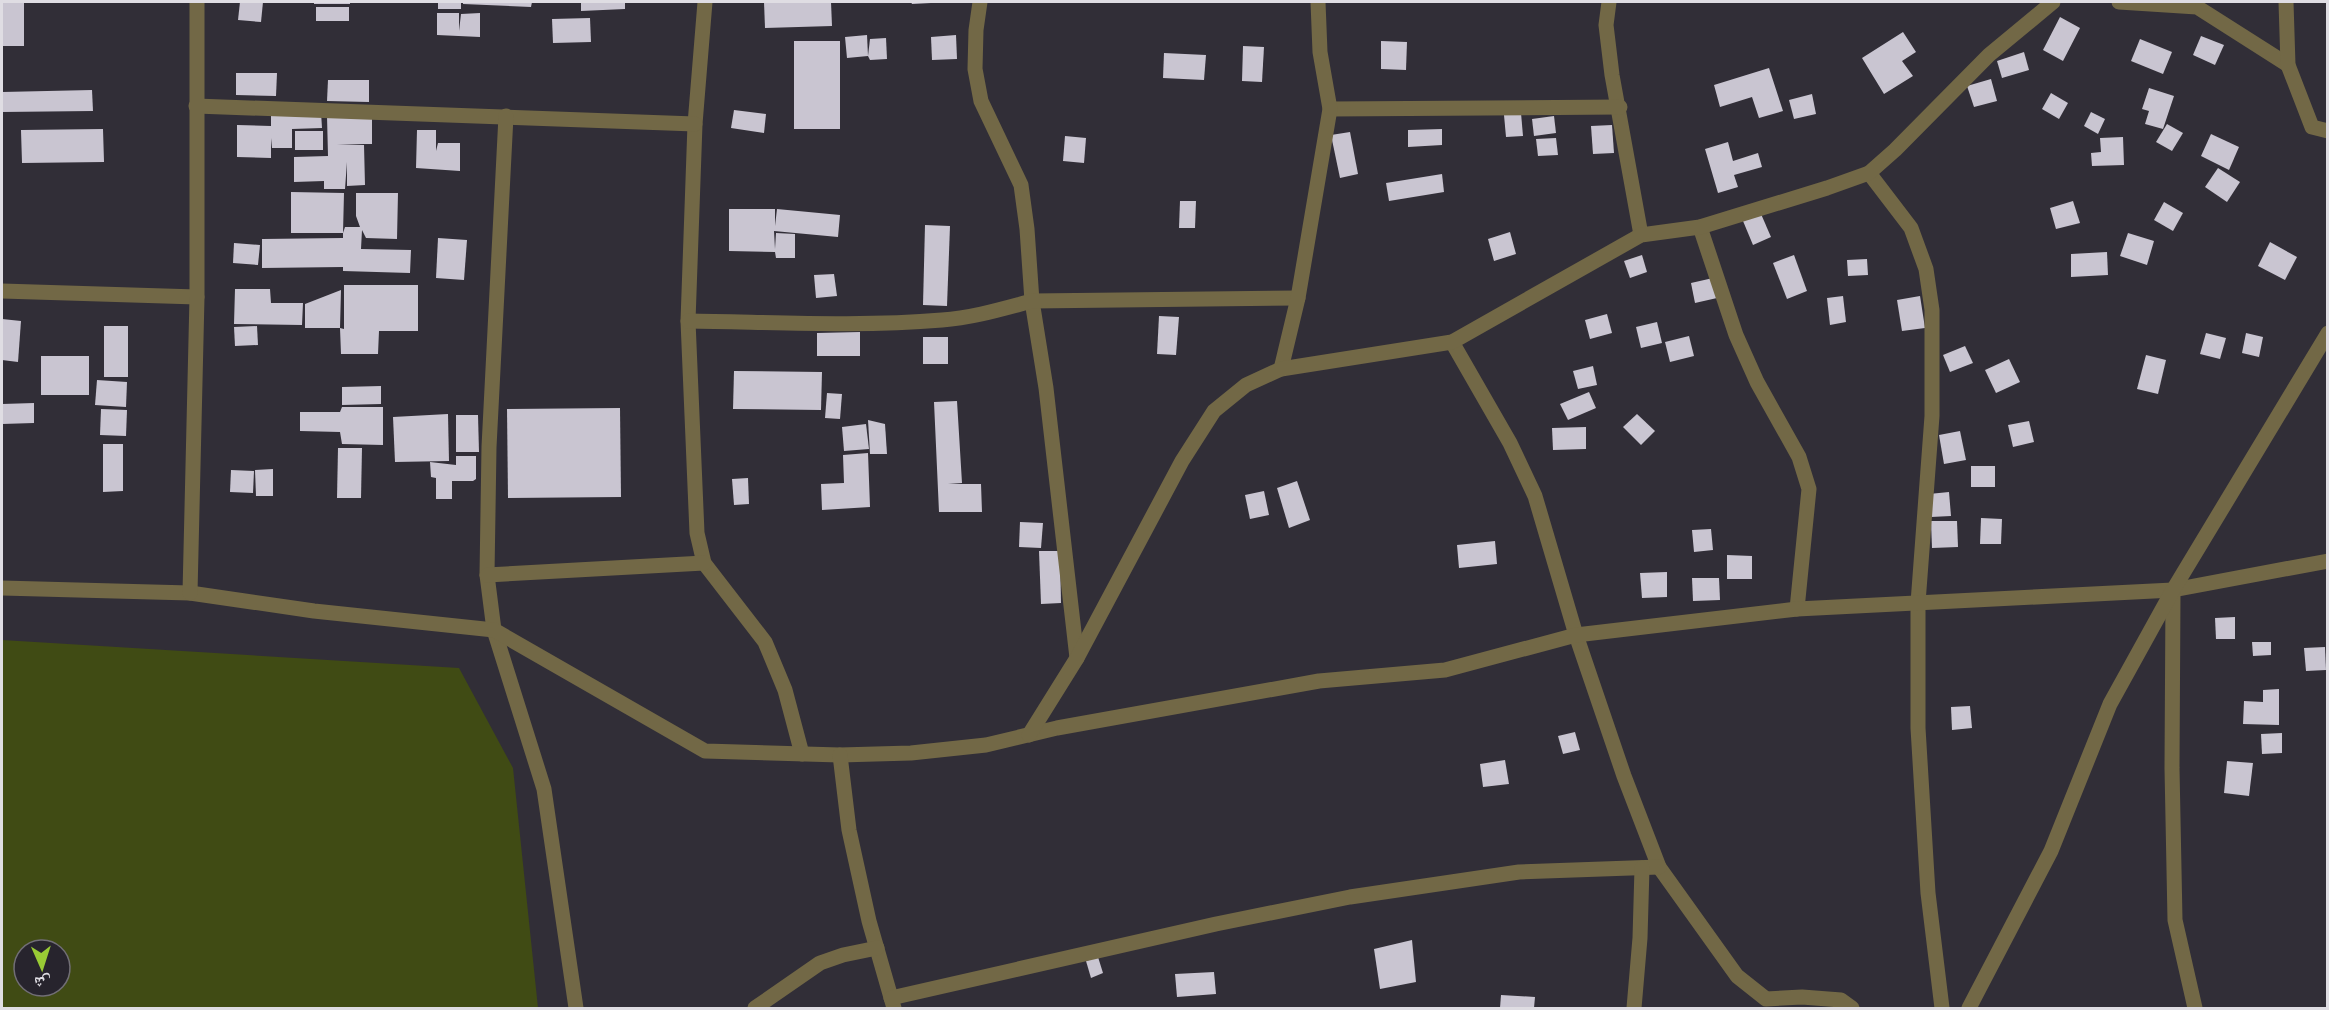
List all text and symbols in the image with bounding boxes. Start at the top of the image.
north arrow [12,938,72,998]
text: ش [34,973,52,990]

